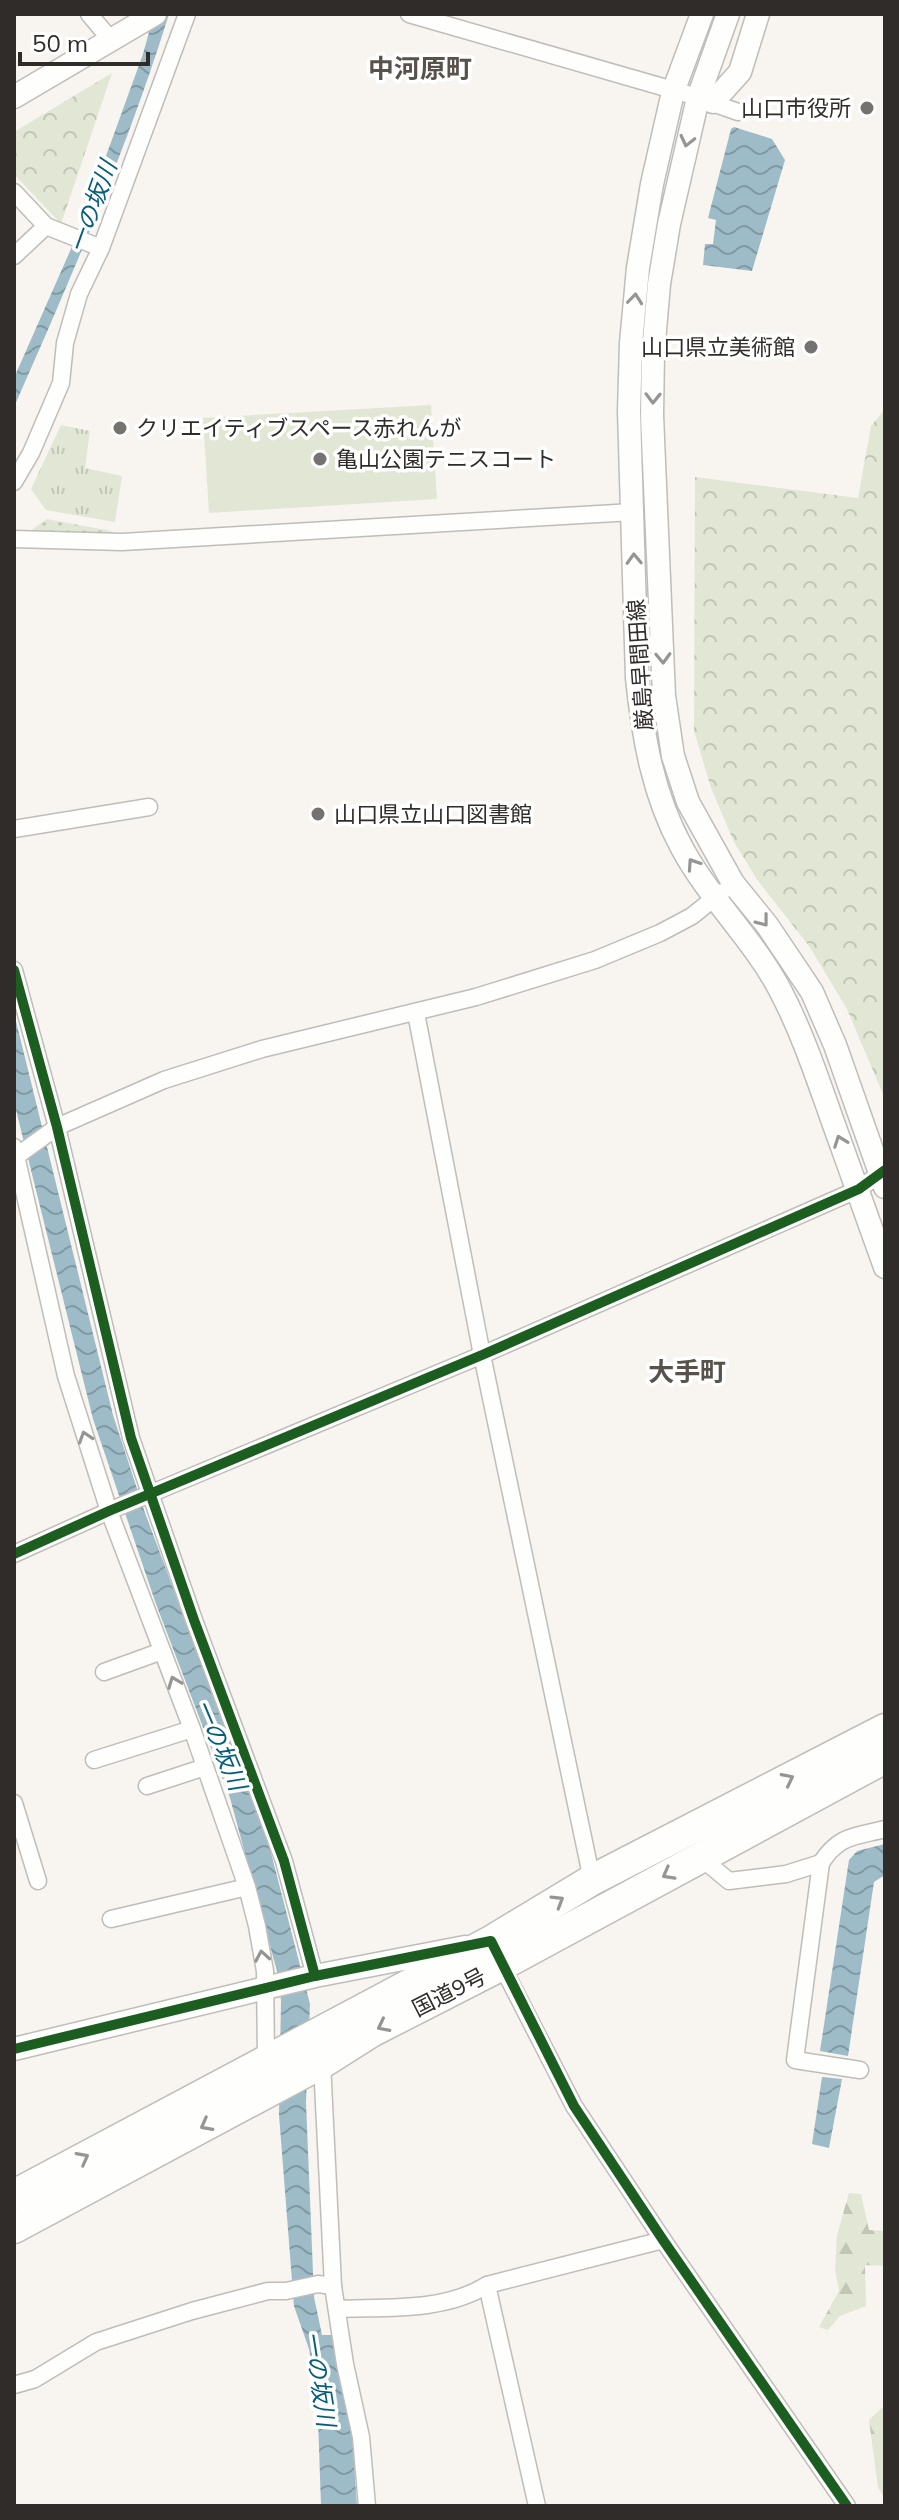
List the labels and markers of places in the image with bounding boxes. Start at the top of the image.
place label: 山口市役所 [741,94,851,122]
marker: 山口市役所 [858,99,876,117]
place label: 山口県立美術館 [641,333,795,361]
marker: 山口県立美術館 [802,338,820,356]
place label: クリエイティブスペース赤れんが [136,414,462,442]
marker: クリエイティブスペース赤れんが [111,419,129,437]
place label: 亀山公園テニスコート [336,445,556,473]
marker: 亀山公園テニスコート [311,450,329,468]
place label: 山口県立山口図書館 [334,800,532,828]
marker: 山口県立山口図書館 [309,805,327,823]

